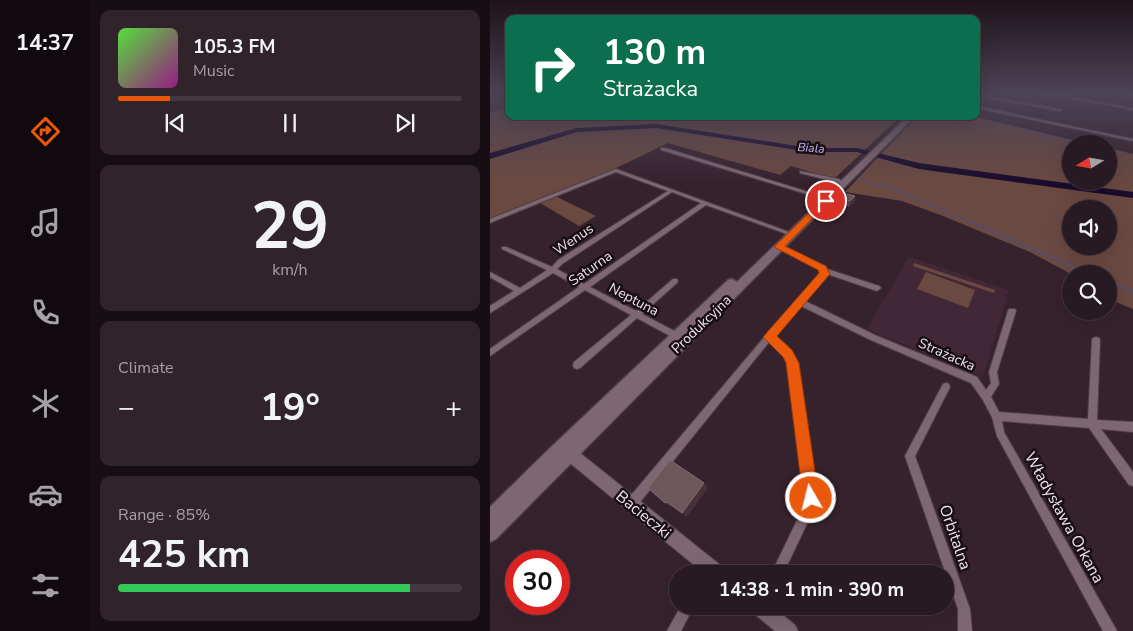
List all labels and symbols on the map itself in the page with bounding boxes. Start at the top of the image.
north arrow [1062,135,1118,190]
water label: Biala [797,139,825,157]
pin [805,180,847,222]
street label: Wenus [549,219,597,260]
street label: Saturna [565,247,616,290]
street label: Neptuna [605,278,662,321]
street label: Produkcyjna [667,291,736,358]
street label: Strażacka [915,333,978,375]
street label: Władysława Orkana [1019,448,1109,587]
position arrow [784,471,836,523]
street label: Bacieczki [611,486,676,544]
street label: Orbitalna [934,502,976,573]
speed limit sign: 30 [505,550,570,615]

